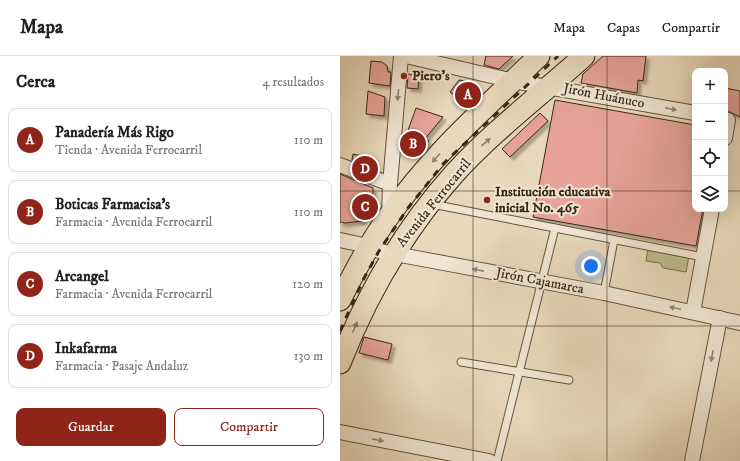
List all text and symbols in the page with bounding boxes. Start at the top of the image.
text: Mapa [20,16,63,39]
text: Mapa [553,19,585,37]
text: Capas [607,19,640,37]
text: Compartir [662,19,720,37]
place label: Piero's [412,67,450,85]
map controls [692,68,728,212]
button: + [692,68,728,104]
text: Cerca [16,71,55,93]
marker: Piero's [399,71,409,81]
text: 4 resultados [262,74,324,90]
street label: Jirón Huánuco [560,79,646,113]
pin: A [455,80,481,110]
one-way arrow [394,89,401,101]
button: − [692,104,728,140]
one-way arrow [665,106,677,112]
text: Panadería Más Rigo [55,123,174,142]
pin: B [400,129,426,159]
text: A [26,132,34,148]
text: 110 m [294,132,323,148]
one-way arrow [481,138,491,147]
button: locate [692,140,728,176]
text: Tienda · Avenida Ferrocarril [55,142,202,158]
one-way arrow [431,153,440,163]
pin: D [352,154,378,184]
street label: Avenida Ferrocarril [393,154,476,251]
button: layers [692,176,728,212]
place label: Institución educativa inicial No. 465 [495,183,612,217]
pin: C [352,192,378,222]
text: Boticas Farmacisa's [55,195,170,214]
marker: Institución educativa inicial No. 465 [482,195,492,205]
text: B [26,204,34,220]
text: 110 m [294,204,323,220]
text: Farmacia · Avenida Ferrocarril [55,214,213,230]
your location [581,256,601,276]
street label: Jirón Cajamarca [492,263,586,298]
text: Arcangel [55,267,109,286]
one-way arrow [472,267,484,273]
text: C [26,276,34,292]
text: 120 m [292,276,323,292]
text: Farmacia · Avenida Ferrocarril [55,286,213,302]
one-way arrow [669,304,681,310]
one-way arrow [352,321,358,333]
text: Inkafarma [55,339,117,358]
text: D [25,348,35,364]
text: 130 m [294,348,323,364]
one-way arrow [709,350,715,362]
text: Farmacia · Pasaje Andaluz [55,358,188,374]
button: Guardar [16,408,166,446]
button: Compartir [174,408,324,446]
one-way arrow [372,437,384,443]

